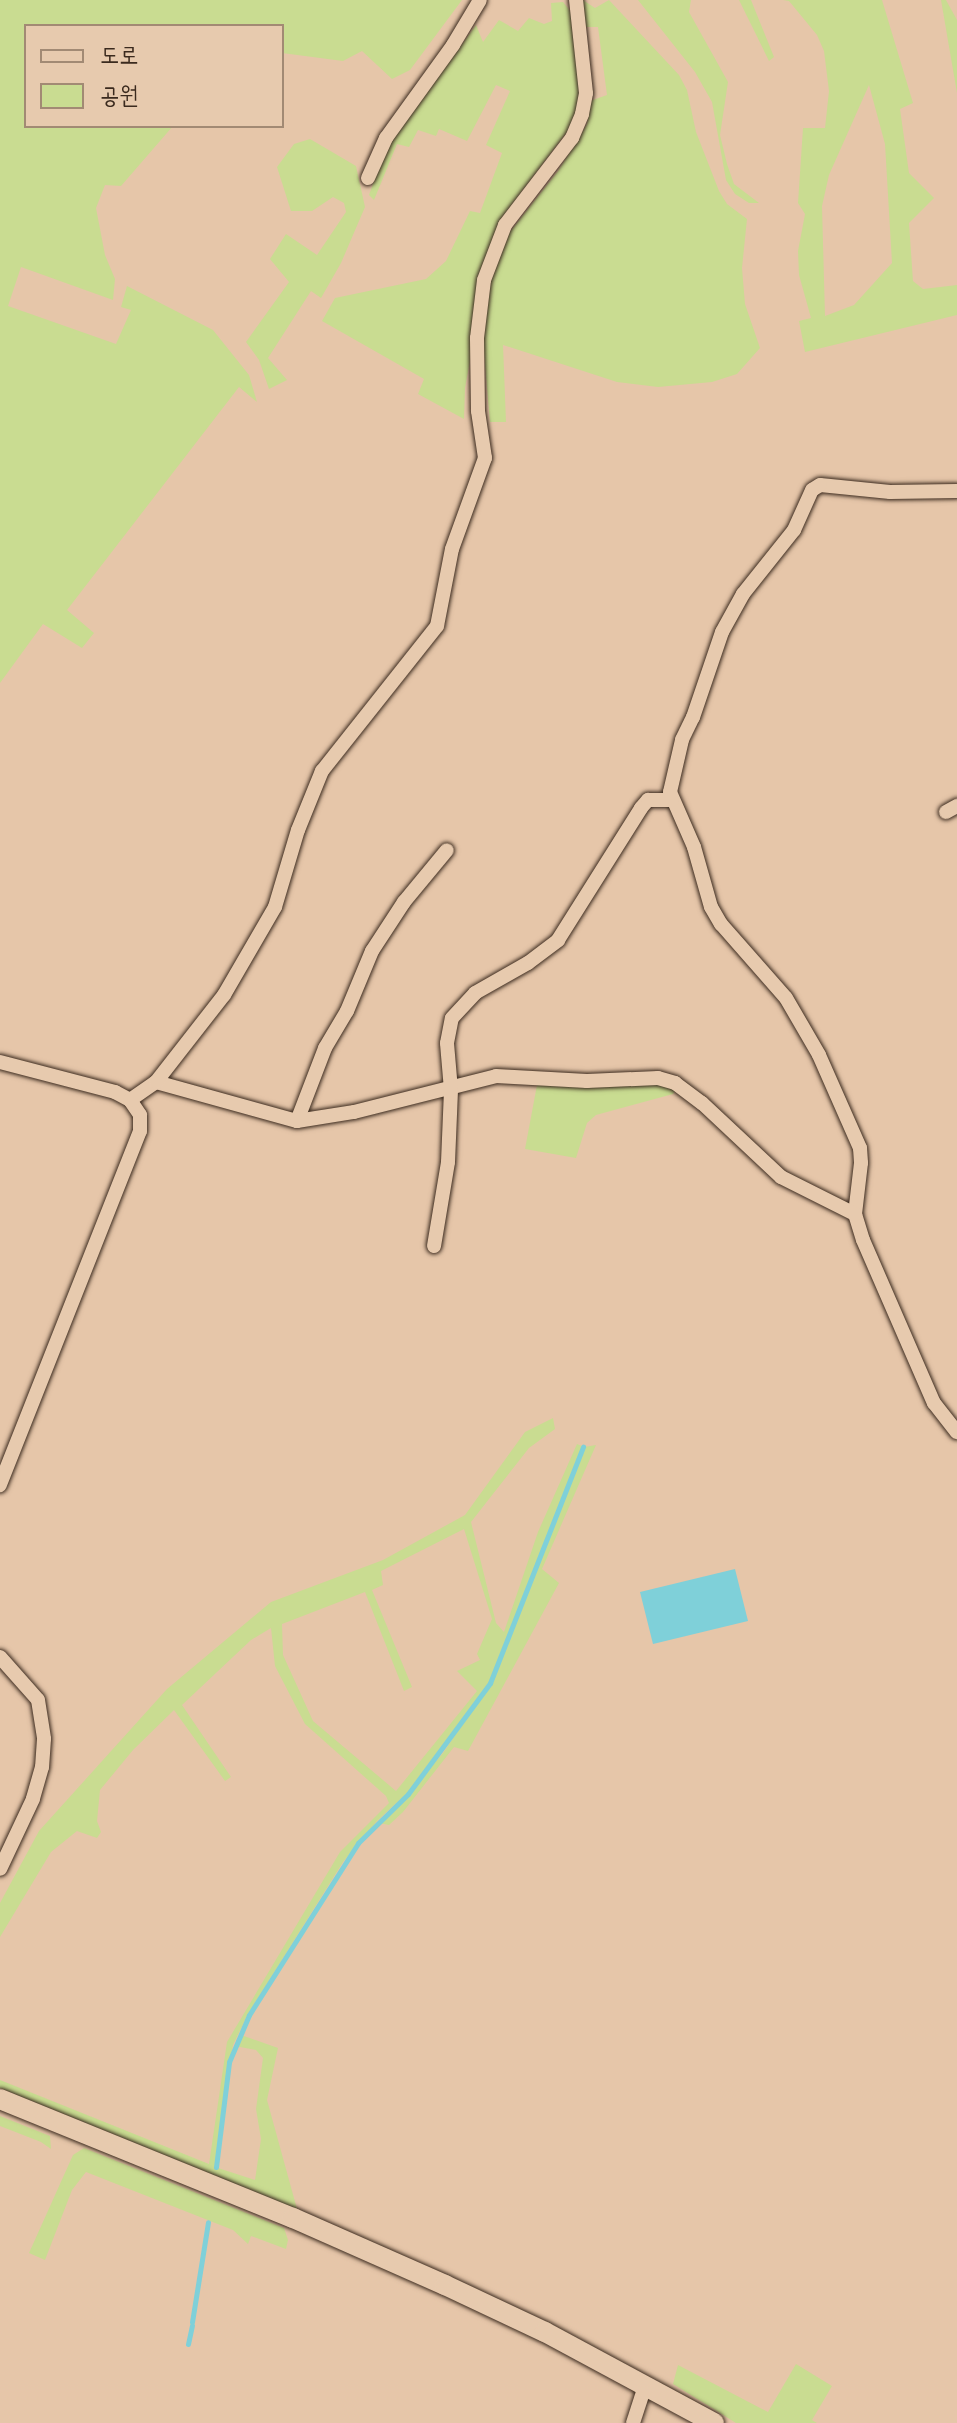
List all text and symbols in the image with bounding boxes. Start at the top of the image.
legend [24,24,284,128]
text: 도로 [100,41,139,72]
text: 공원 [100,81,139,112]

